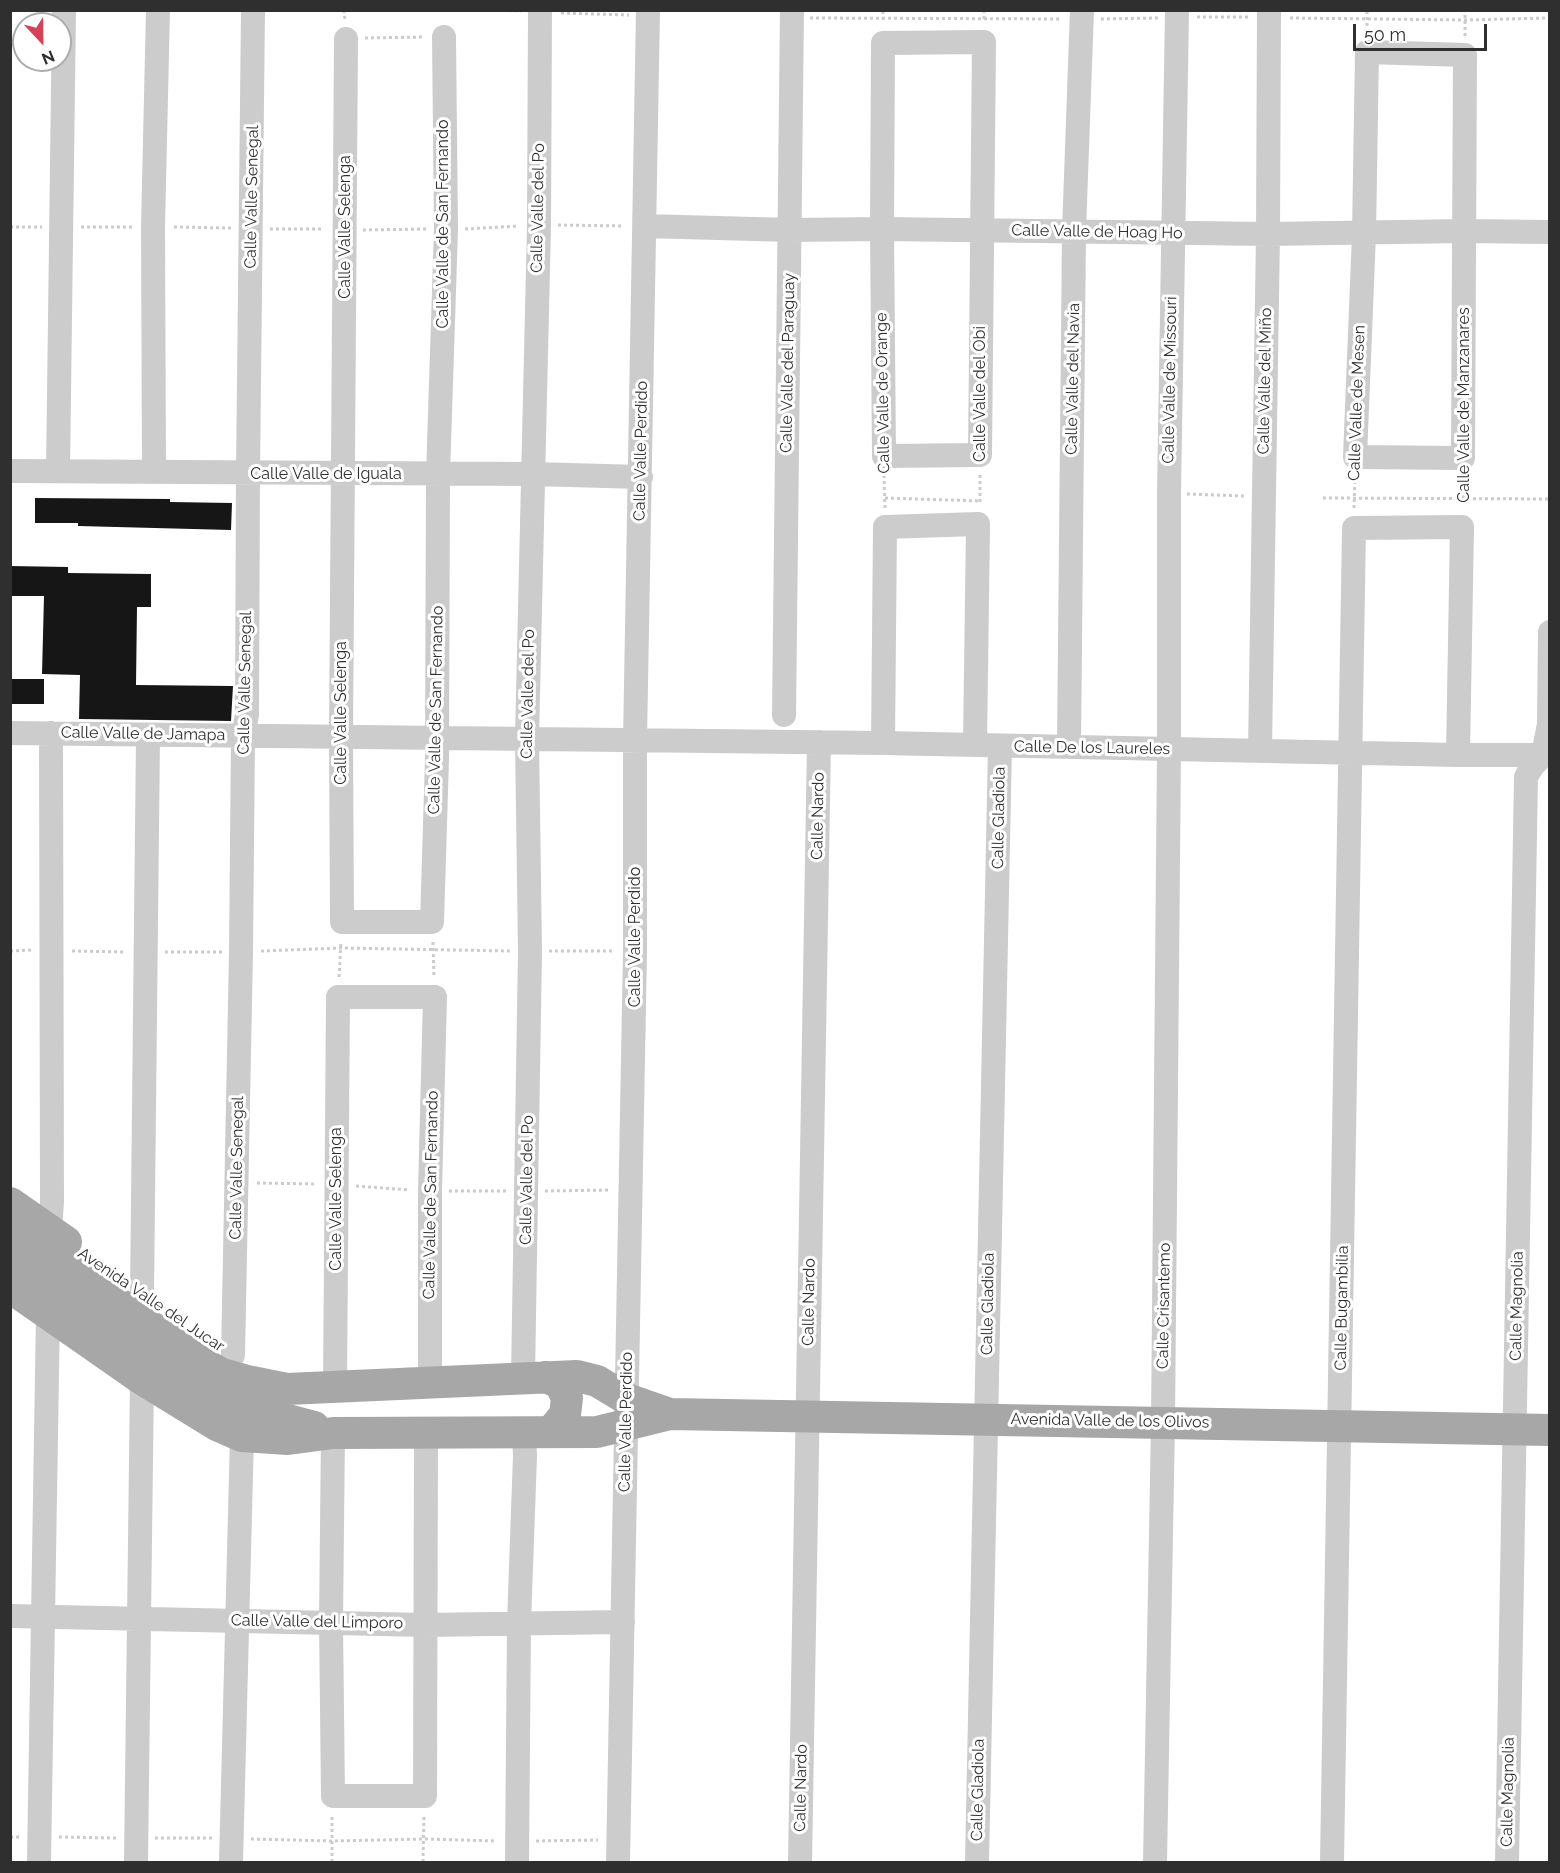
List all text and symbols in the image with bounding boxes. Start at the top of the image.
north arrow [12,12,72,72]
scale bar [1356,12,1490,50]
text: 50 m [1364,24,1406,45]
text: N [39,46,57,68]
street label: Calle Valle de San Fernando [433,120,453,328]
street label: Calle Valle Senegal [241,125,263,269]
street label: Calle Valle del Po [527,143,549,273]
street label: Calle Valle Selenga [335,155,355,299]
street label: Calle Valle de Hoag Ho [1011,221,1183,243]
street label: Calle Valle del Paraguay [777,273,799,453]
street label: Calle Valle de Missouri [1159,296,1181,464]
street label: Calle Valle del Navia [1062,303,1084,455]
street label: Calle Valle del Miño [1254,307,1276,455]
street label: Calle Valle de Manzanares [1454,307,1474,503]
street label: Calle Valle de Orange [872,312,894,474]
street label: Calle Valle de Mesen [1345,325,1369,481]
street label: Calle Valle del Obi [970,326,990,462]
street label: Calle Valle Perdido [630,381,652,521]
street label: Calle Valle de Iguala [250,464,402,484]
street label: Calle Valle de San Fernando [425,605,447,815]
street label: Calle Valle Senegal [234,611,256,755]
street label: Calle Valle del Po [517,629,539,759]
street label: Calle Valle Selenga [331,641,351,785]
street label: Calle Valle de Jamapa [61,723,225,745]
street label: Calle De los Laureles [1014,737,1170,759]
street label: Calle Gladiola [989,767,1009,869]
street label: Calle Nardo [808,772,828,860]
street label: Calle Valle Perdido [625,867,645,1007]
street label: Calle Valle de San Fernando [420,1090,442,1300]
street label: Calle Valle Senegal [226,1096,248,1240]
street label: Calle Valle del Po [516,1115,538,1245]
street label: Calle Valle Selenga [326,1127,346,1271]
street label: Calle Crisantemo [1153,1243,1175,1369]
street label: Avenida Valle del Jucar [74,1244,228,1356]
street label: Calle Bugambilia [1331,1245,1353,1371]
street label: Calle Magnolia [1506,1251,1528,1361]
street label: Calle Gladiola [978,1253,998,1355]
street label: Calle Nardo [799,1258,819,1346]
street label: Calle Valle Perdido [615,1352,637,1492]
street label: Avenida Valle de los Olivos [1010,1410,1210,1432]
street label: Calle Valle del Limporo [231,1611,403,1633]
street label: Calle Magnolia [1497,1737,1519,1847]
street label: Calle Gladiola [968,1739,988,1841]
street label: Calle Nardo [791,1744,811,1832]

